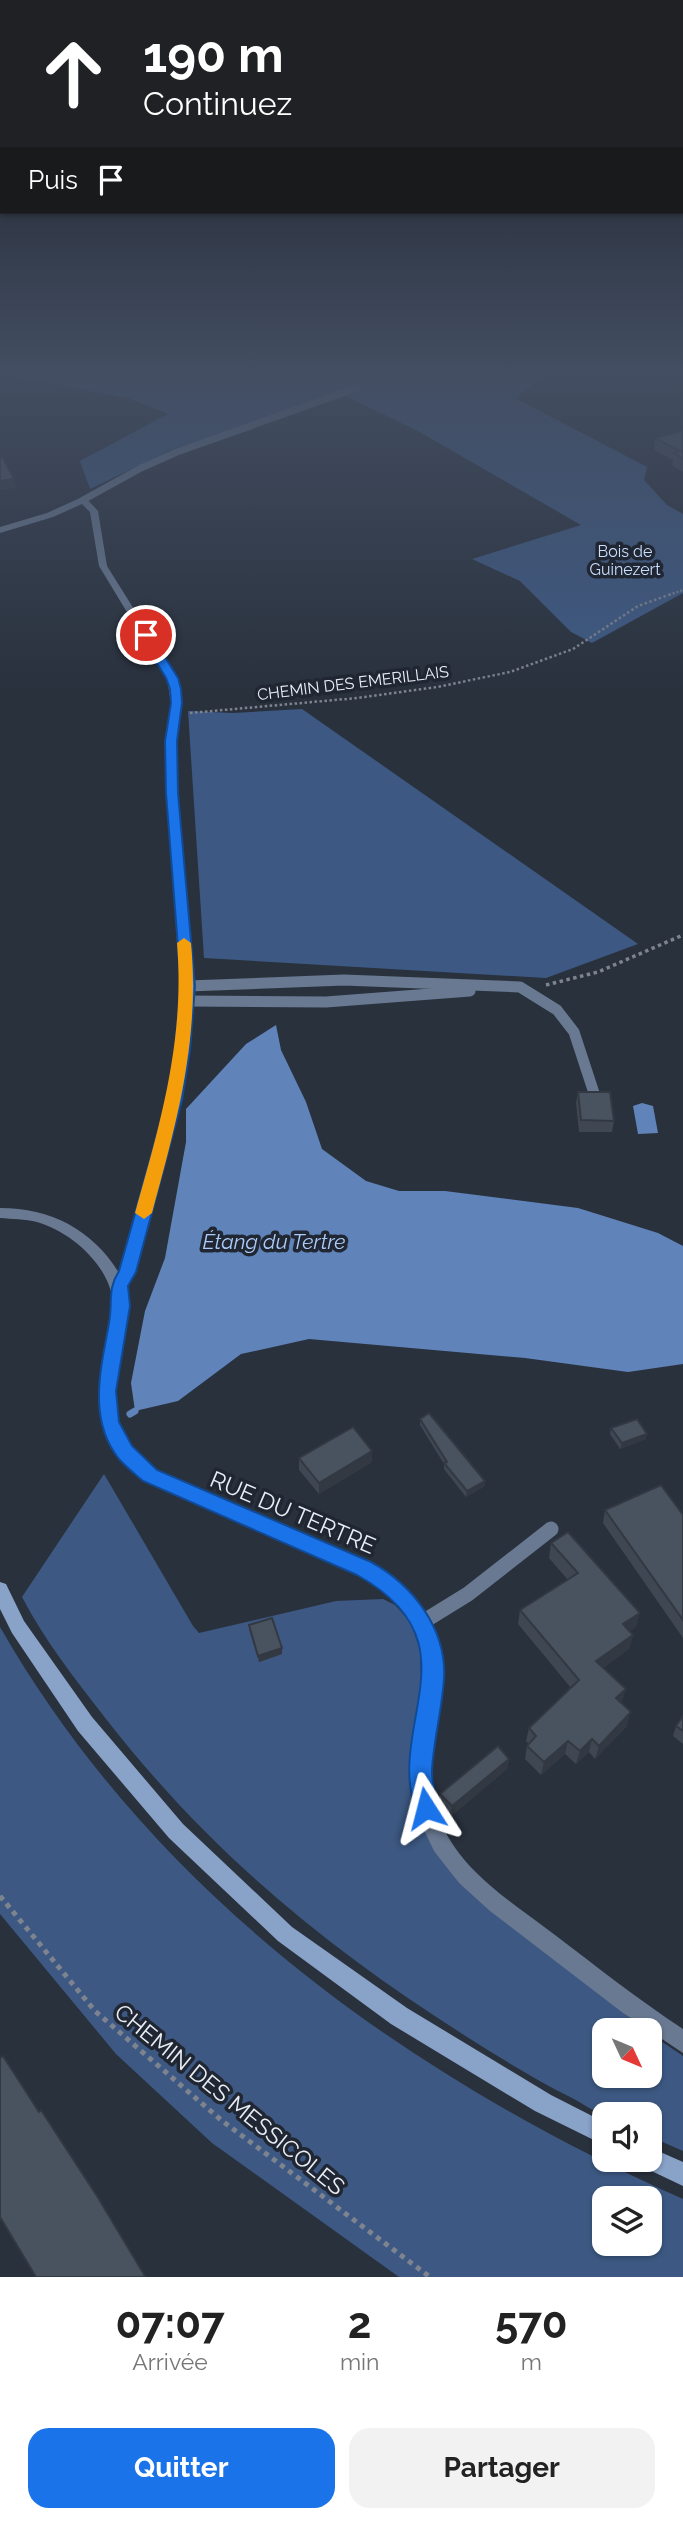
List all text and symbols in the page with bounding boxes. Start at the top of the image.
text: 190 m [143,26,284,83]
icon: ahead [28,28,119,119]
text: Continuez [143,85,292,122]
icon: arrive [92,161,130,199]
text: Puis [28,165,78,195]
park label: Bois de Guinezert [589,542,661,579]
pin [116,605,176,665]
icon: arrive [127,616,165,654]
street label: CHEMIN DES EMERILLAIS [256,662,450,704]
water label: Étang du Tertre [202,1229,346,1254]
street label: RUE DU TERTRE [206,1465,380,1559]
position arrow [389,1771,463,1845]
street label: CHEMIN DES MESSICOLES [109,1998,351,2200]
north arrow [592,2018,662,2088]
map controls [592,2018,662,2256]
button: sound [592,2102,662,2172]
button: layers [592,2186,662,2256]
text: 07:07 [115,2299,225,2348]
text: 2 [348,2299,372,2348]
text: 570 [495,2299,568,2348]
text: Arrivée [132,2348,208,2375]
text: min [340,2348,379,2375]
text: m [521,2348,542,2375]
button: Quitter [28,2428,335,2508]
button: Partager [349,2428,655,2508]

